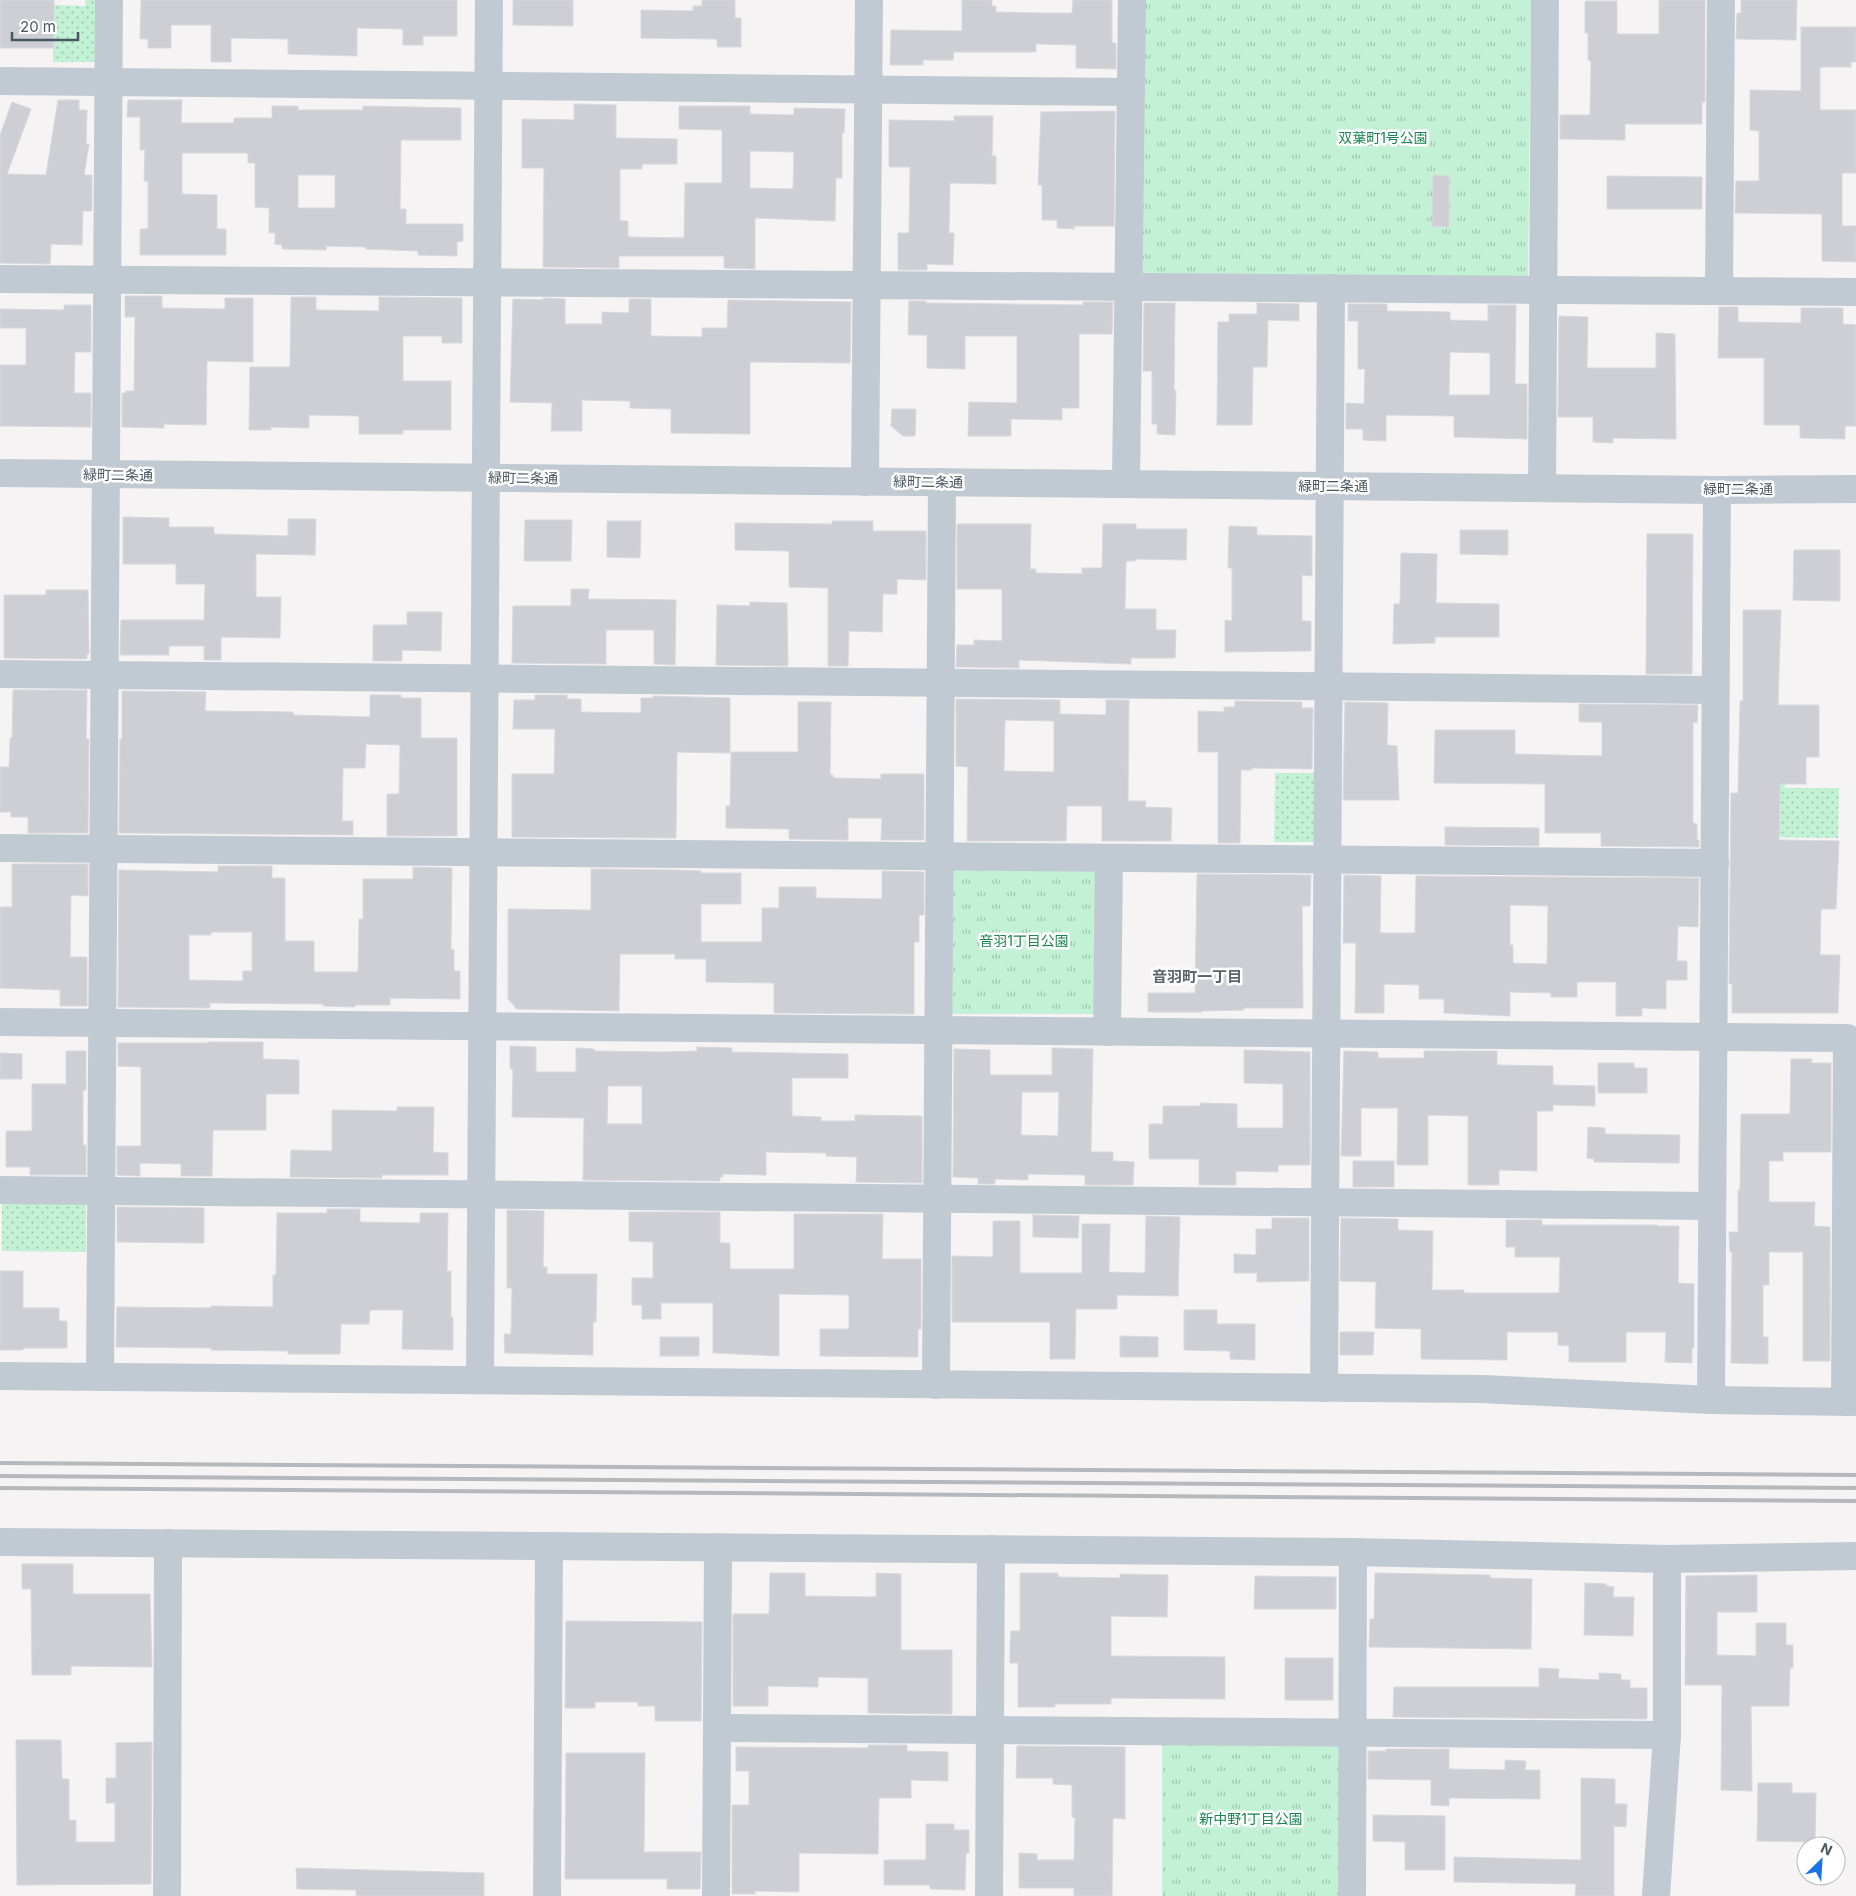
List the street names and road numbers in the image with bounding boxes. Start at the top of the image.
street label: 緑町二条通 [83,465,153,484]
street label: 緑町二条通 [488,468,558,487]
street label: 緑町二条通 [893,472,963,491]
street label: 緑町二条通 [1298,477,1368,494]
street label: 緑町二条通 [1703,480,1773,497]

